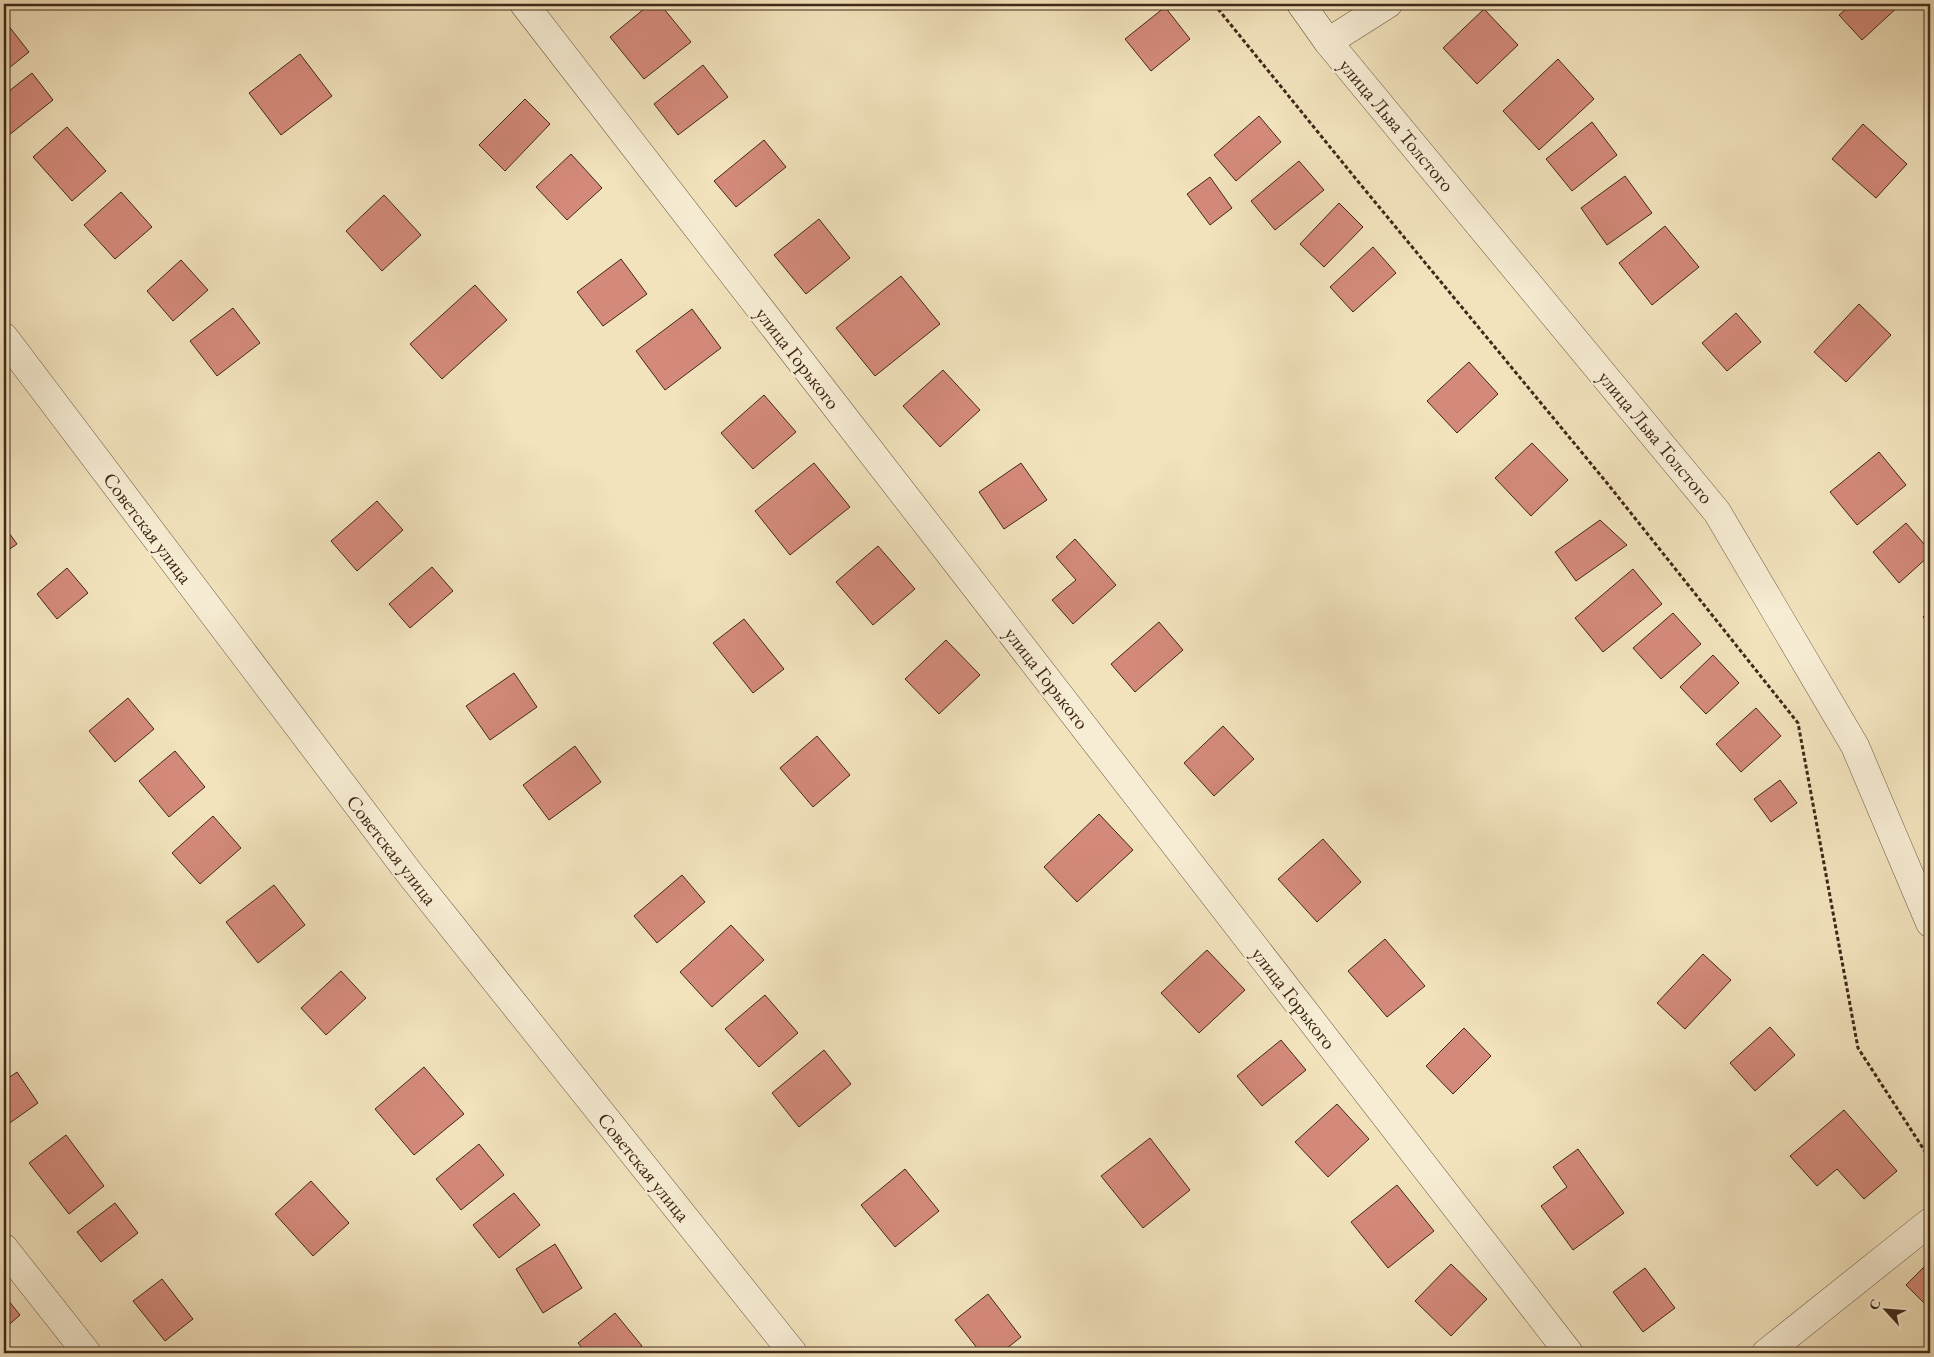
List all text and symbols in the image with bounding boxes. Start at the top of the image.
street label: улица Льва Толстого [1333,53,1461,197]
street label: улица Горького [750,301,846,415]
street label: улица Льва Толстого [1592,365,1720,509]
street label: Советская улица [98,467,199,589]
street label: улица Горького [999,621,1095,735]
street label: Советская улица [341,789,443,911]
street label: улица Горького [1246,941,1342,1055]
street label: Советская улица [592,1107,696,1227]
north arrow [1862,1284,1912,1334]
text: С [1864,1296,1885,1313]

